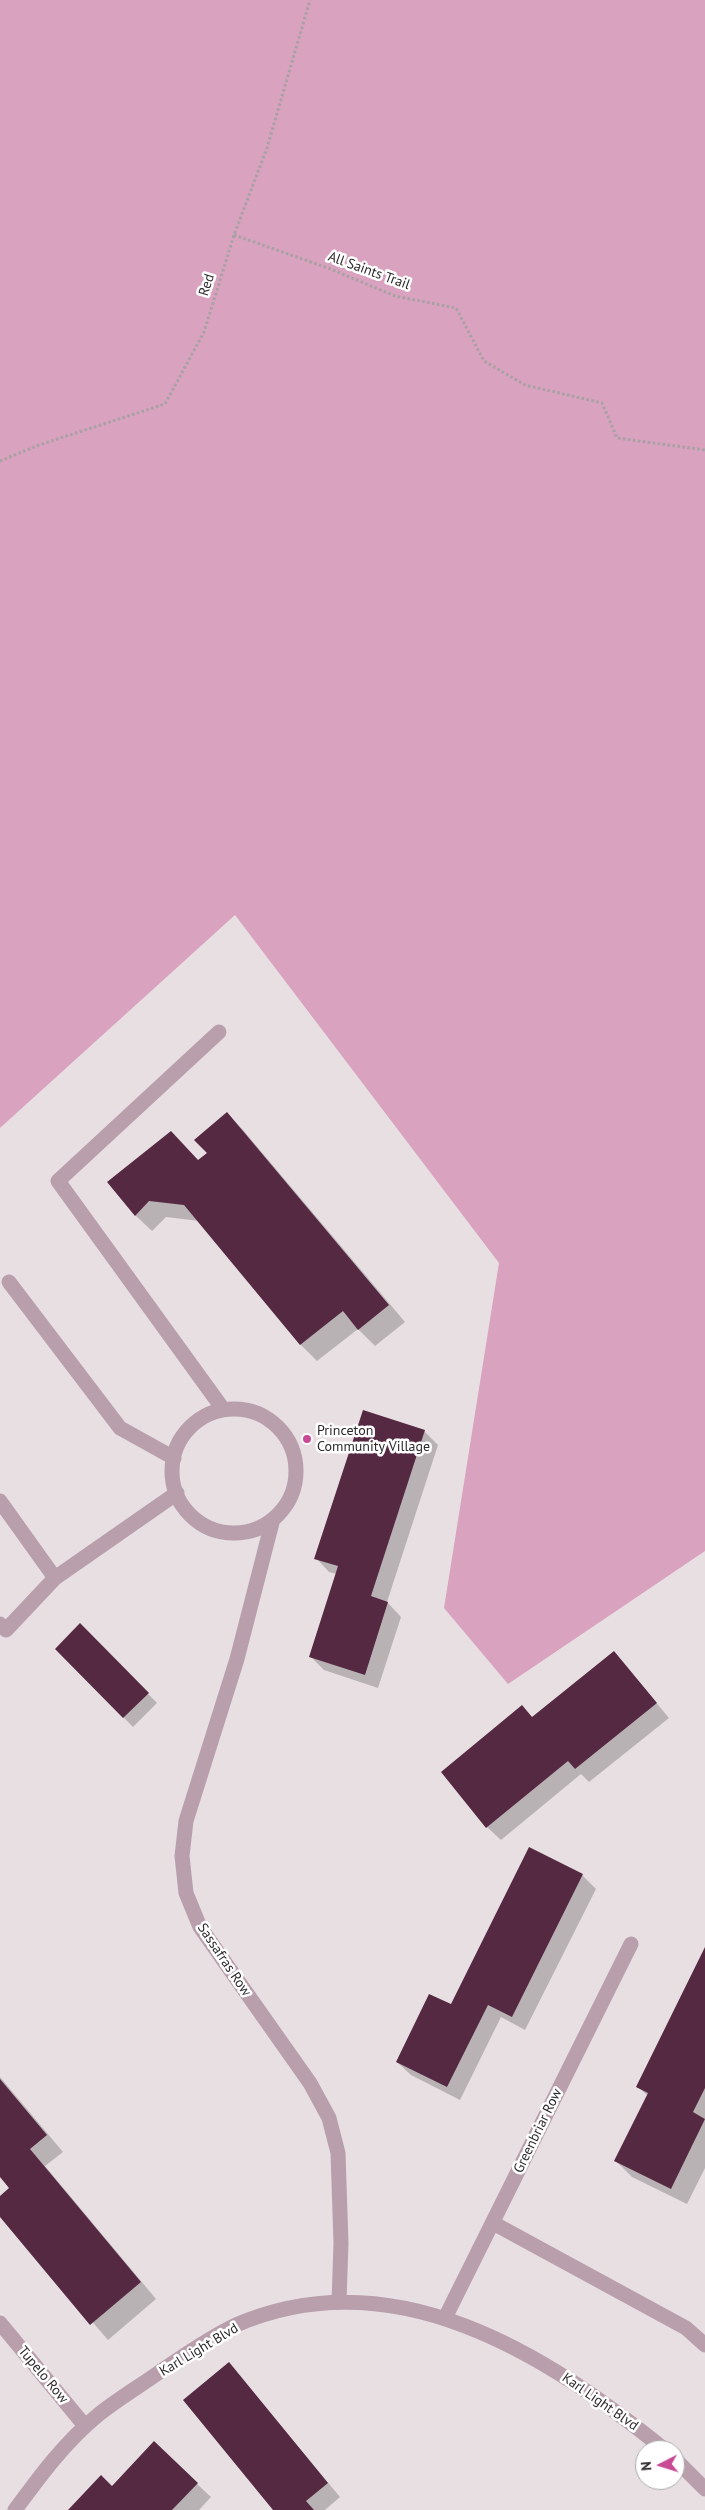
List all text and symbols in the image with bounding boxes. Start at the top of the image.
street label: All Saints Trail [326,248,412,294]
street label: Red [196,272,218,298]
place label: Princeton Community Village [317,1423,430,1455]
marker: Princeton Community Village [301,1433,313,1445]
street label: Sassafras Row [193,1920,255,2000]
street label: Greenbriar Row [510,2086,566,2176]
street label: Karl Light Blvd [157,2320,241,2380]
street label: Tupelo Row [14,2343,72,2407]
street label: Karl Light Blvd [559,2370,641,2434]
north arrow [635,2440,685,2490]
text: N [637,2461,655,2472]

